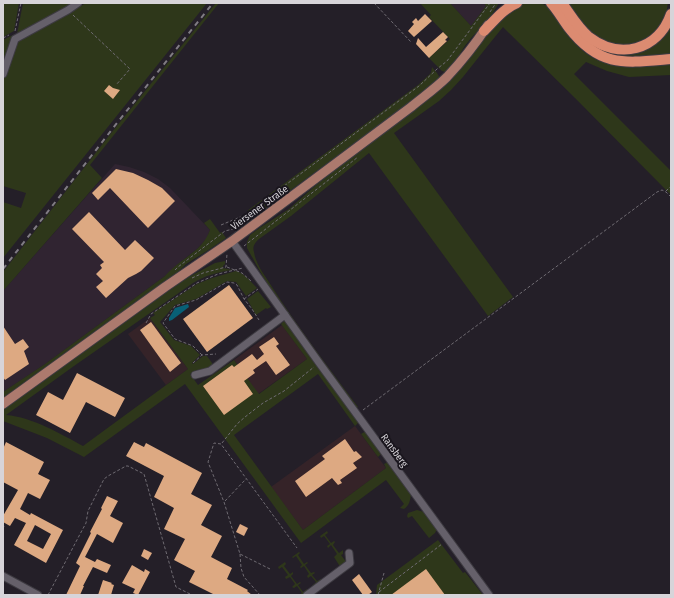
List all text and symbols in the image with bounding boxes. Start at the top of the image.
street label: Viersener Straße [229,183,291,233]
street label: Ransberg [378,432,410,470]

